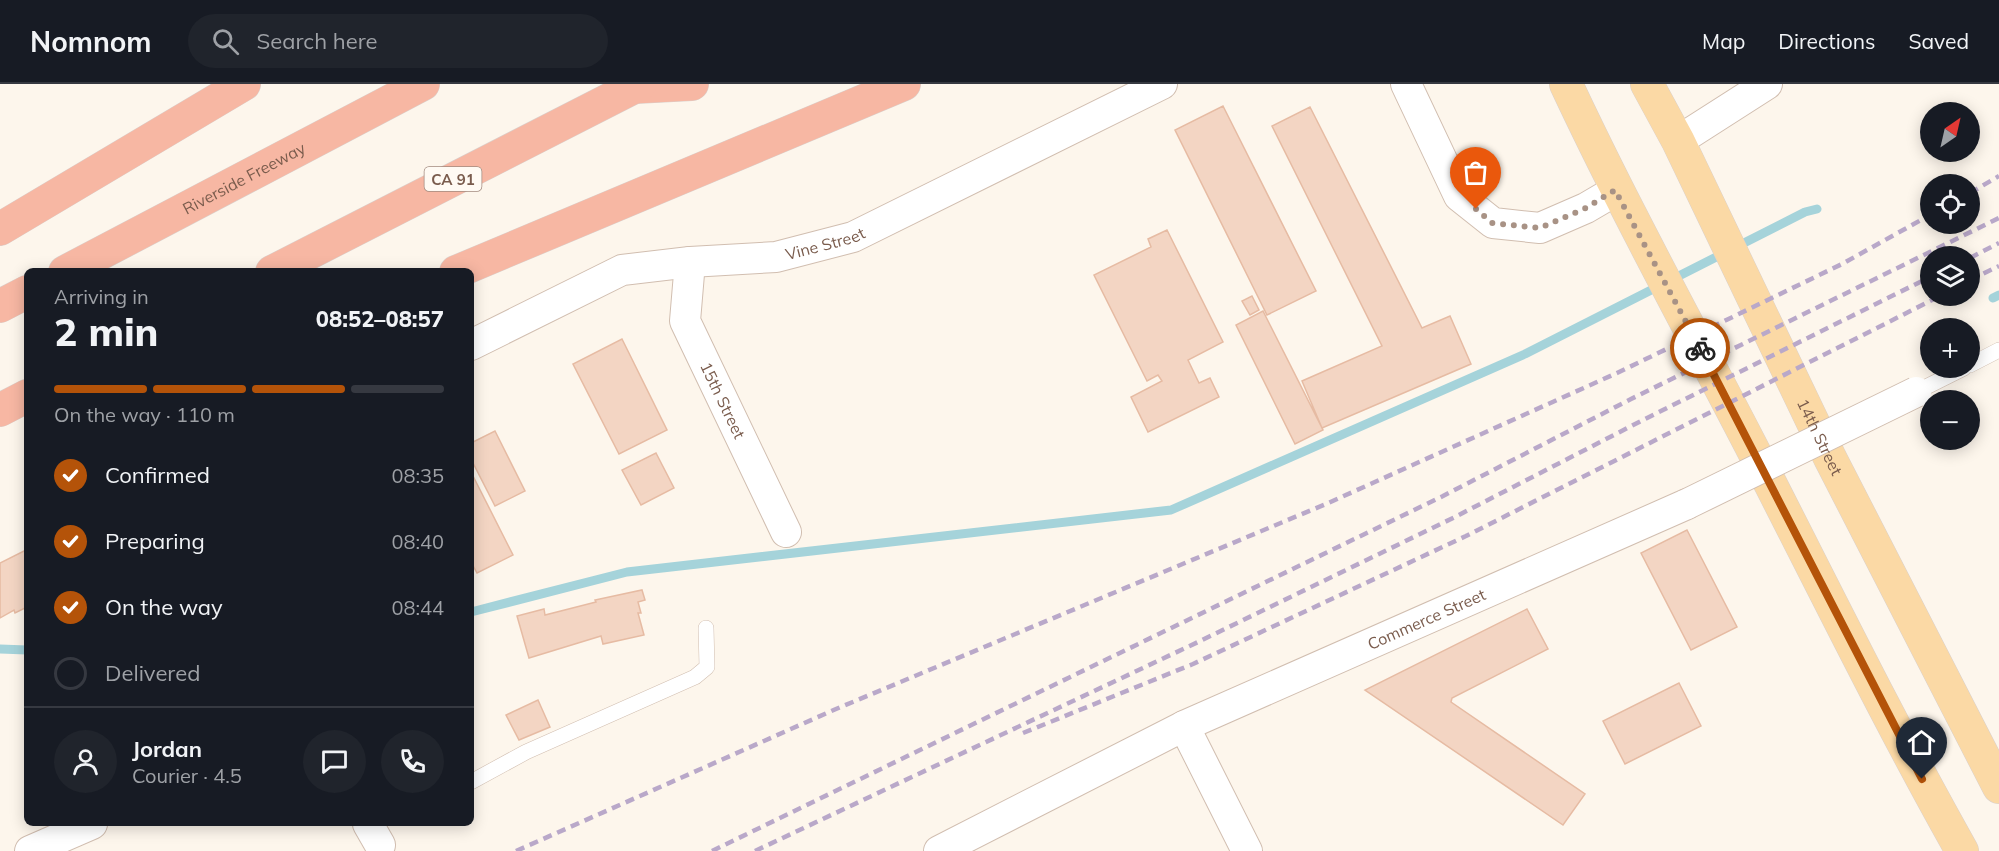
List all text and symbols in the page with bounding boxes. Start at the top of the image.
search box [188,14,608,68]
text: Nomnom [30,24,152,59]
icon: search [209,25,242,58]
text: Search here [257,27,377,55]
text: Map [1702,28,1745,54]
text: Directions [1778,28,1875,54]
text: Saved [1908,28,1969,54]
north arrow [1920,102,1980,162]
map controls [1920,102,1980,450]
street label: Riverside Freeway [179,137,309,218]
pin [1450,147,1501,209]
icon: bag [1459,156,1492,189]
road number: CA 91 [424,167,482,191]
button: locate [1920,174,1980,234]
street label: Vine Street [783,223,869,264]
button: layers [1920,246,1980,306]
text: Arriving in [54,284,149,309]
text: 08:52–08:57 [316,305,444,333]
text: 2 min [54,307,159,356]
courier [1670,318,1730,378]
button: + [1920,318,1980,378]
icon: bike [1684,332,1717,365]
street label: 15th Street [696,359,750,442]
button: − [1920,390,1980,450]
street label: 14th Street [1793,395,1847,479]
text: On the way · 110 m [54,402,235,427]
icon: check [54,459,87,492]
text: Confirmed [105,461,210,489]
text: 08:35 [391,463,444,488]
icon: check [54,525,87,558]
text: Preparing [105,527,205,555]
text: 08:40 [391,529,444,554]
street label: Commerce Street [1364,584,1489,654]
icon: check [54,591,87,624]
text: On the way [105,593,223,621]
text: 08:44 [391,595,444,620]
text: Delivered [105,659,200,687]
pin [1896,717,1947,779]
icon: home [1905,726,1938,759]
button: person [54,730,117,793]
button: chat [303,730,366,793]
button: phone [381,730,444,793]
text: Jordan [132,735,202,763]
text: Courier · 4.5 [132,763,242,788]

